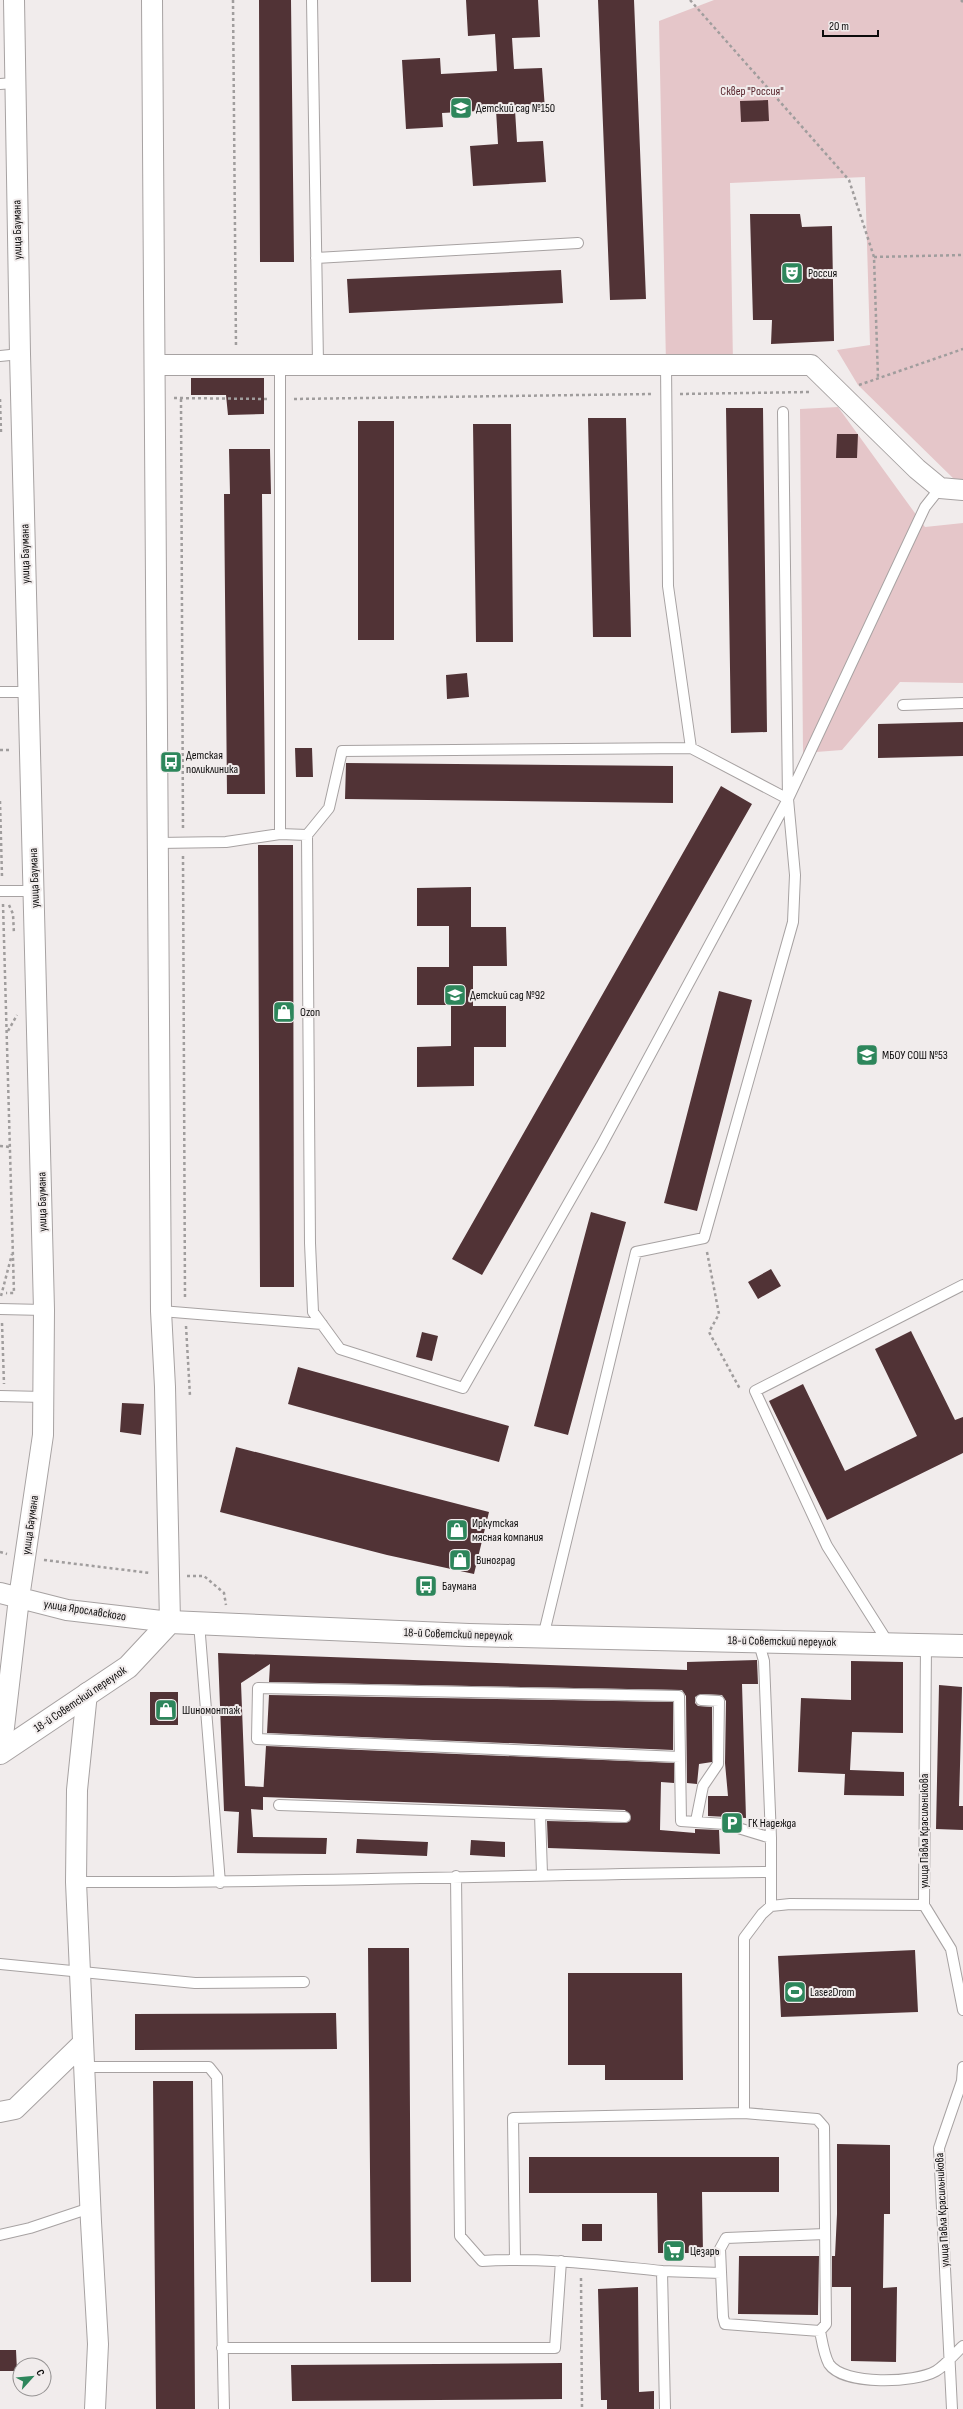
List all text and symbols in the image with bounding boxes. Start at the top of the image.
scale bar [823,12,878,38]
text: 20 m [829,19,849,34]
park label: Сквер "Россия" [720,84,784,99]
school or university icon: Детский сад №150 [448,95,474,121]
place label: Детский сад №150 [476,101,555,116]
street label: улица Баумана [9,200,26,260]
theatre icon: Россия [779,260,805,286]
place label: Россия [808,266,838,281]
street label: улица Баумана [17,524,34,584]
place label: Детская поликлиника [186,748,239,777]
bus stop icon: Детская поликлиника [158,749,184,775]
street label: улица Баумана [26,847,43,908]
school or university icon: Детский сад №92 [442,982,468,1008]
place label: Детский сад №92 [470,988,545,1003]
shop icon: Ozon [271,999,297,1025]
place label: Ozon [300,1005,320,1020]
school or university icon: МБОУ СОШ №53 [854,1042,880,1068]
place label: МБОУ СОШ №53 [882,1048,948,1063]
street label: улица Баумана [34,1172,51,1232]
street label: улица Баумана [19,1494,42,1556]
place label: Иркутская мясная компания [472,1516,544,1545]
shop icon: Иркутская мясная компания [444,1517,470,1543]
shop icon: Виноград [447,1547,473,1573]
place label: Виноград [476,1553,515,1568]
bus stop icon: Баумана [413,1573,439,1599]
place label: Баумана [442,1579,477,1594]
street label: улица Ярославского [43,1597,127,1624]
street label: 18-й Советский переулок [404,1625,513,1644]
street label: 18-й Советский переулок [728,1633,837,1650]
street label: 18-й Советский переулок [31,1663,130,1736]
shop icon: Шиномонтаж [153,1697,179,1723]
place label: Шиномонтаж [182,1703,240,1718]
street label: улица Павла Красильникова [917,1773,932,1888]
parking icon: ГК Надежда [719,1810,745,1836]
place label: ГК Надежда [748,1816,797,1831]
sports icon: LaseгDrom [782,1979,808,2005]
place label: LaseгDrom [810,1985,855,2000]
street label: улица Павла Красильникова [932,2152,953,2268]
supermarket icon: Цезарь [661,2238,687,2264]
place label: Цезарь [690,2244,720,2259]
north arrow [12,2357,52,2397]
text: С [33,2367,48,2378]

